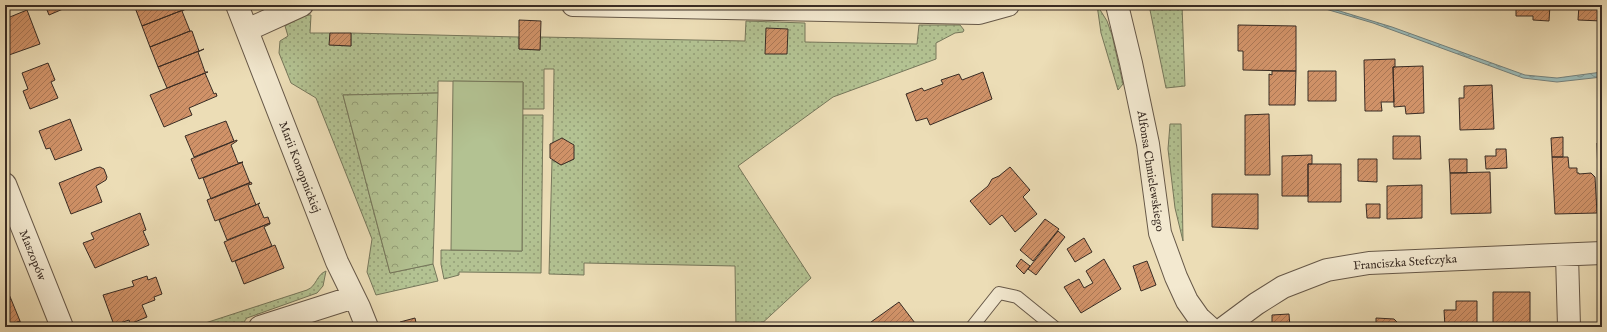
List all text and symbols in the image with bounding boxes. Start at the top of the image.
street label: Alfonsa Chmielewskiego [1133,109,1168,233]
street label: Marii Konopnickiej [274,119,324,216]
street label: Maszopów [15,228,50,284]
street label: Franciszka Stefczyka [1353,251,1458,274]

